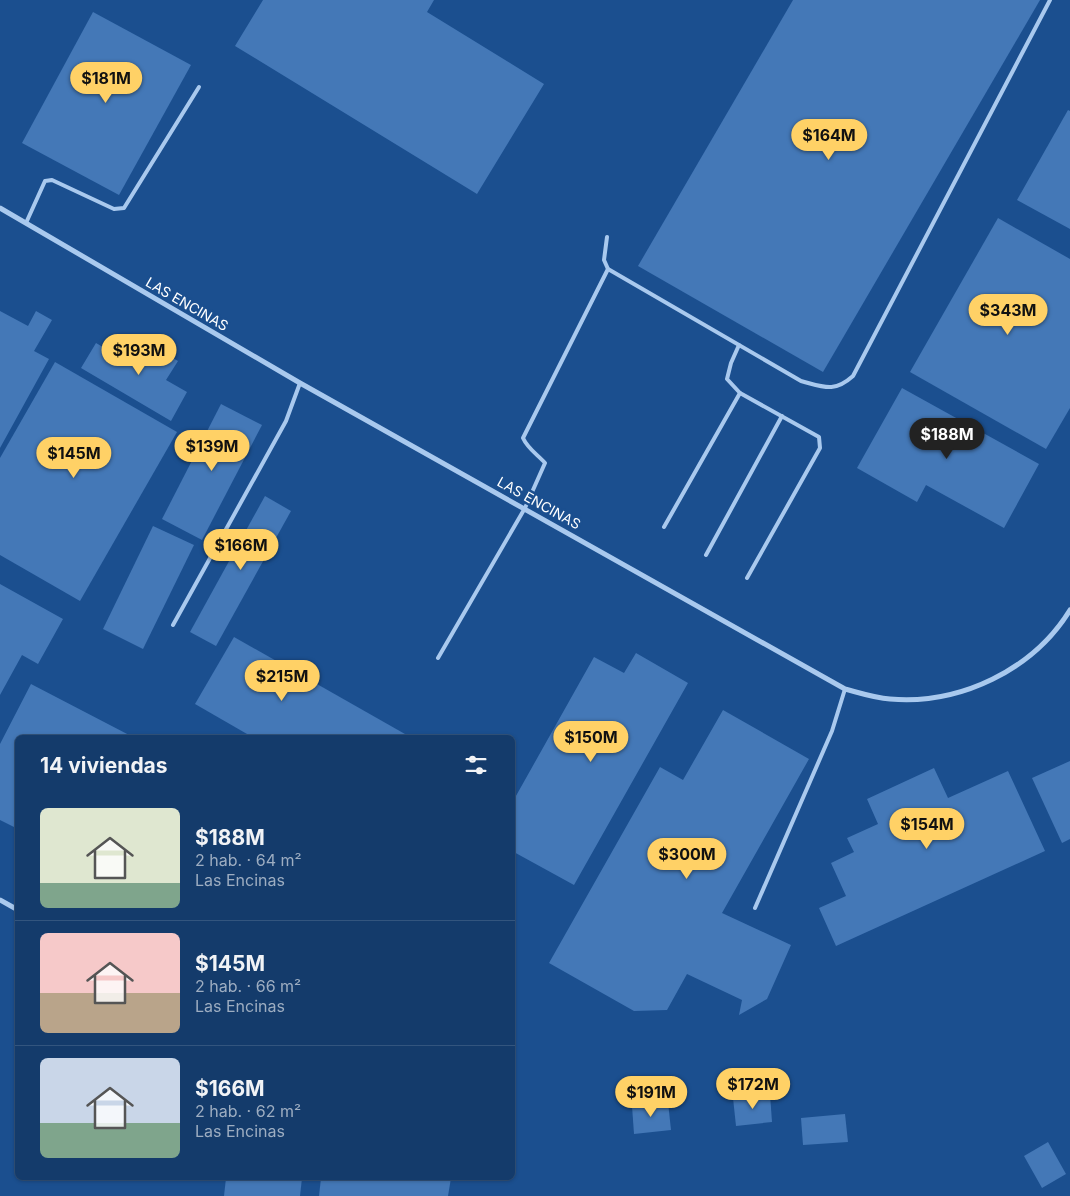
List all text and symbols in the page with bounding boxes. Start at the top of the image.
pin: $181M [71,62,141,104]
text: $181M [81,68,131,88]
pin: $164M [794,119,864,161]
text: $164M [802,125,856,145]
street label: LAS ENCINAS [143,273,232,334]
pin: $343M [973,294,1043,336]
text: $343M [980,300,1036,320]
pin: $193M [104,334,174,376]
text: $193M [113,340,166,360]
pin: $188M [912,418,982,460]
text: $188M [920,424,974,444]
pin: $139M [177,430,247,472]
pin: $145M [39,436,109,479]
text: $139M [186,436,239,456]
text: $145M [47,443,101,463]
street label: LAS ENCINAS [495,473,584,532]
pin: $166M [206,528,276,571]
text: $166M [214,535,268,555]
pin: $215M [247,660,317,702]
text: $215M [256,666,308,686]
pin: $150M [556,720,626,763]
text: $150M [564,727,618,747]
icon: filters [462,751,490,779]
text: 14 viviendas [40,753,168,778]
pin: $154M [892,808,962,850]
text: $154M [900,814,954,834]
text: $188M [195,825,265,850]
icon: home [80,828,140,888]
pin: $300M [652,838,722,880]
text: $300M [658,844,716,864]
text: 2 hab. · 64 m² [195,850,302,870]
text: Las Encinas [195,870,285,890]
text: $145M [195,951,265,976]
icon: home [80,953,140,1013]
text: 2 hab. · 66 m² [195,976,301,996]
text: Las Encinas [195,996,285,1016]
pin: $172M [718,1068,788,1110]
text: $172M [727,1074,779,1094]
text: $166M [195,1076,265,1101]
pin: $191M [616,1076,686,1118]
icon: home [80,1078,140,1138]
text: $191M [626,1082,676,1102]
text: 2 hab. · 62 m² [195,1101,301,1121]
text: Las Encinas [195,1121,285,1141]

